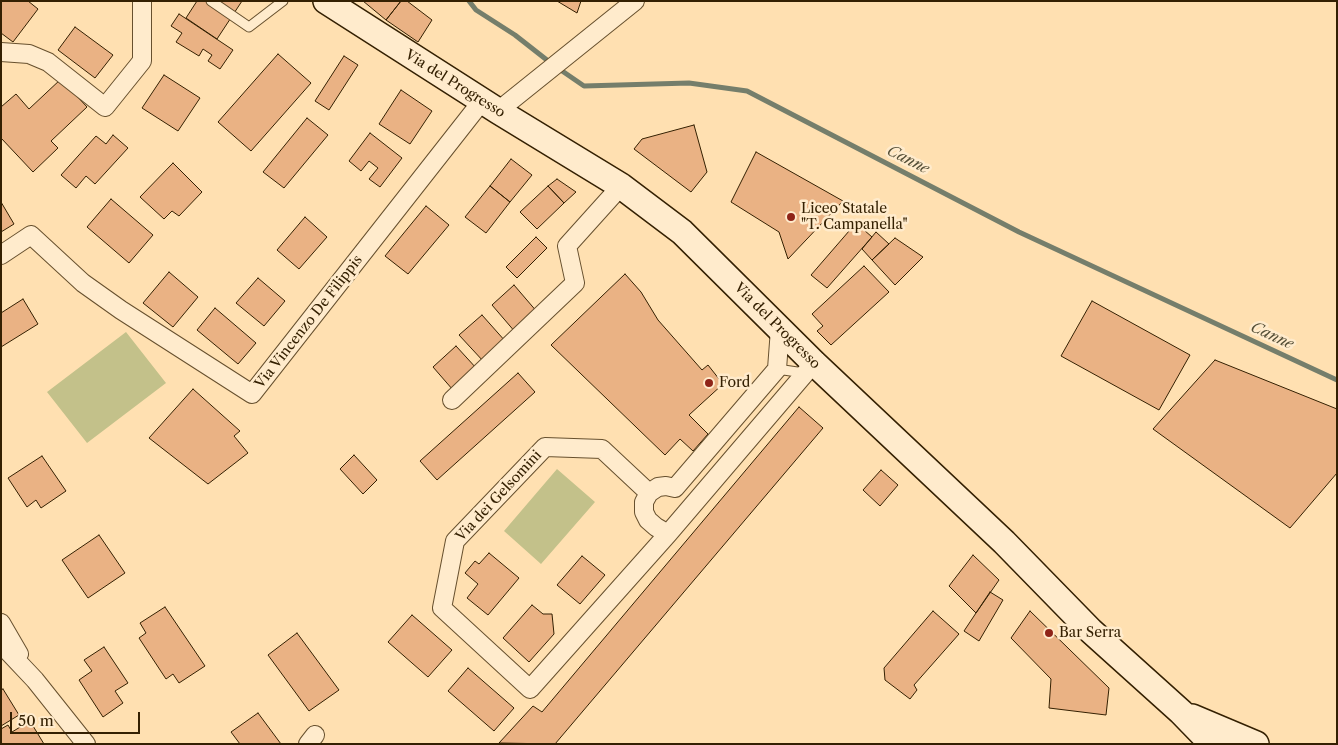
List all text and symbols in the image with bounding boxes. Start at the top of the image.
street label: Via del Progresso [402,46,508,122]
water label: Canne [884,142,932,178]
place label: Liceo Statale "T. Campanella" [801,201,908,233]
marker: Liceo Statale "T. Campanella" [785,211,797,223]
street label: Via Vincenzo De Filippis [252,252,366,392]
street label: Via del Progresso [730,279,824,373]
water label: Canne [1248,318,1296,354]
place label: Ford [719,375,750,391]
marker: Ford [703,377,715,389]
street label: Via dei Gelsomini [453,447,545,545]
place label: Bar Serra [1059,625,1121,641]
marker: Bar Serra [1043,627,1055,639]
scale bar [12,702,142,734]
text: 50 m [18,711,54,730]

